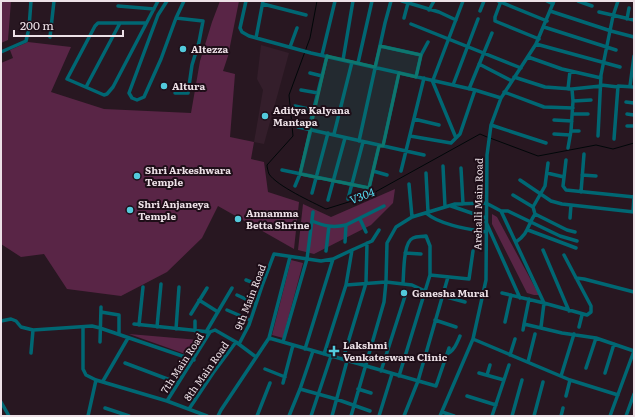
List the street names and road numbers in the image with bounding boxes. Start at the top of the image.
street label: Arehalli Main Road [469,158,486,250]
street label: 9th Main Road [230,262,269,332]
street label: 7th Main Road [156,330,207,396]
street label: 8th Main Road [179,338,232,404]

